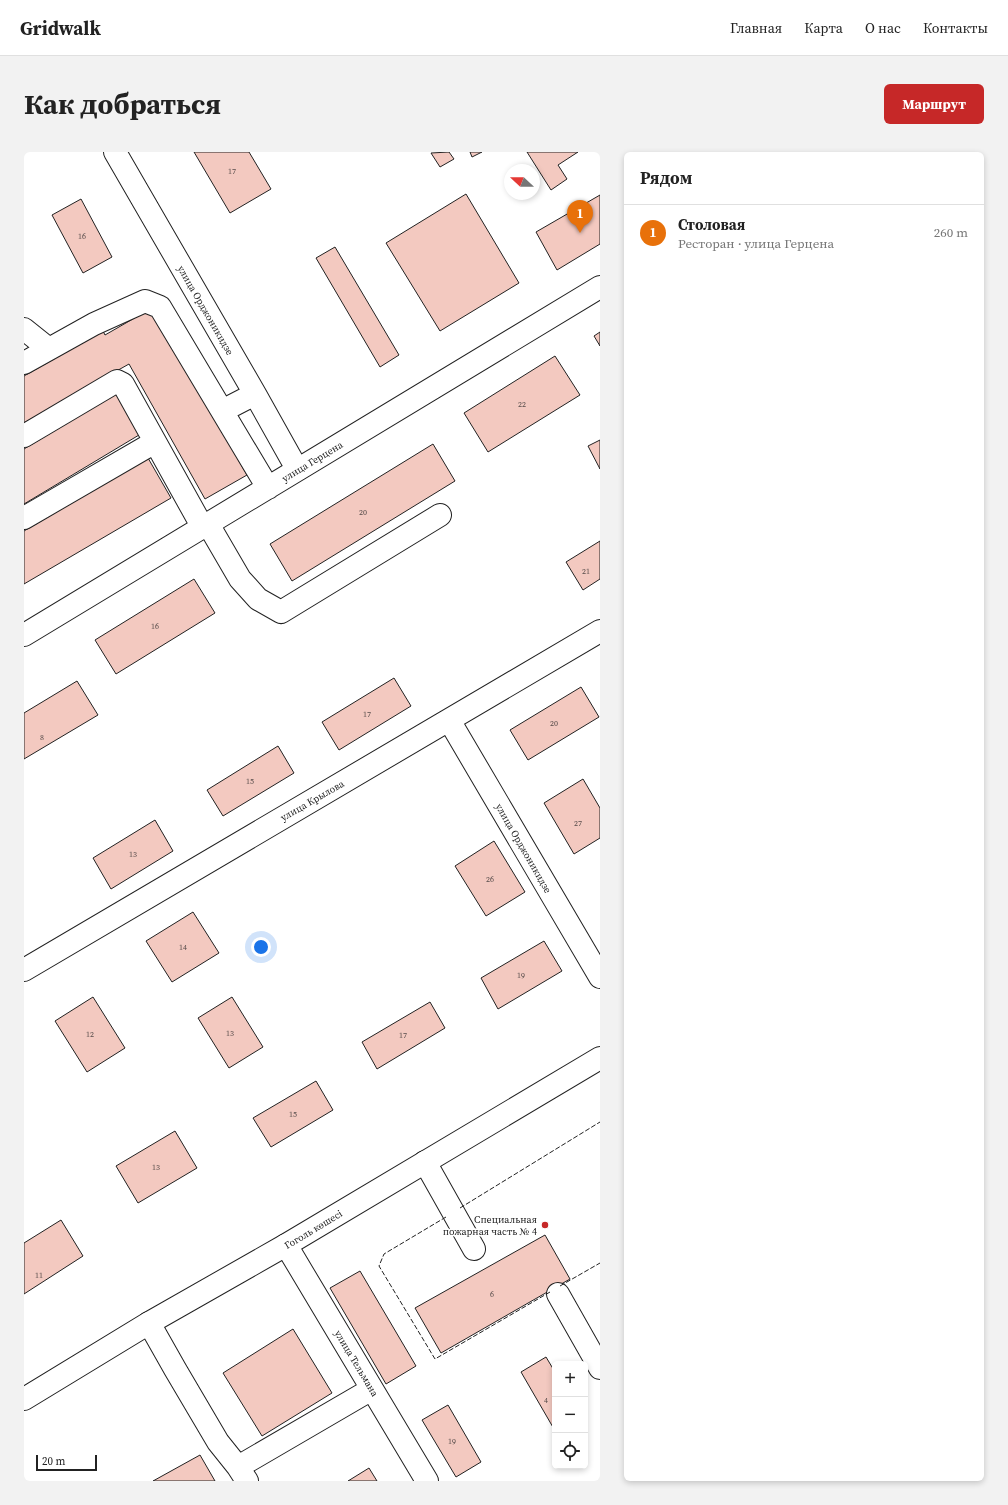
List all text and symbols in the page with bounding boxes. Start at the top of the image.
text: Gridwalk [20,15,101,41]
text: Главная [730,18,782,38]
text: Карта [804,18,843,38]
text: О нас [865,18,901,38]
text: Контакты [923,18,988,38]
button: Маршрут [884,84,984,124]
text: Как добраться [24,85,221,123]
north arrow [504,164,540,200]
house number: 17 [228,166,236,177]
text: Рядом [640,166,692,190]
pin: 1 [567,200,593,233]
text: Столовая [678,214,745,235]
text: 1 [649,224,657,241]
text: 260 m [934,224,968,241]
house number: 16 [78,231,86,242]
text: Ресторан · улица Герцена [678,235,834,252]
street label: улица Орджоникидзе [175,263,237,357]
house number: 22 [518,399,526,410]
street label: улица Герцена [279,438,346,485]
house number: 20 [359,507,367,518]
house number: 21 [582,566,590,577]
house number: 16 [151,621,159,632]
house number: 17 [363,709,371,720]
house number: 20 [550,718,558,729]
house number: 8 [40,732,44,743]
house number: 15 [246,776,254,787]
street label: улица Крылова [278,777,347,824]
street label: улица Орджоникидзе [493,801,555,895]
house number: 27 [574,818,582,829]
house number: 13 [129,849,137,860]
house number: 26 [486,874,494,885]
your location [251,937,271,957]
house number: 14 [179,942,187,953]
house number: 19 [517,970,525,981]
house number: 13 [226,1028,234,1039]
house number: 12 [86,1029,94,1040]
house number: 17 [399,1030,407,1041]
house number: 15 [289,1109,297,1120]
house number: 13 [152,1162,160,1173]
street label: Гоголь көшесі [282,1207,345,1252]
place label: Специальная пожарная часть № 4 [443,1213,537,1238]
marker: Специальная пожарная часть № 4 [540,1220,550,1230]
house number: 11 [35,1270,43,1281]
house number: 6 [490,1289,494,1300]
street label: улица Тельмана [332,1328,382,1400]
map controls [552,1361,588,1469]
button: + [552,1361,588,1397]
house number: 4 [544,1395,548,1406]
button: − [552,1397,588,1433]
button: locate [552,1433,588,1469]
house number: 19 [448,1436,456,1447]
scale bar [36,1453,97,1472]
text: 20 m [42,1454,65,1469]

